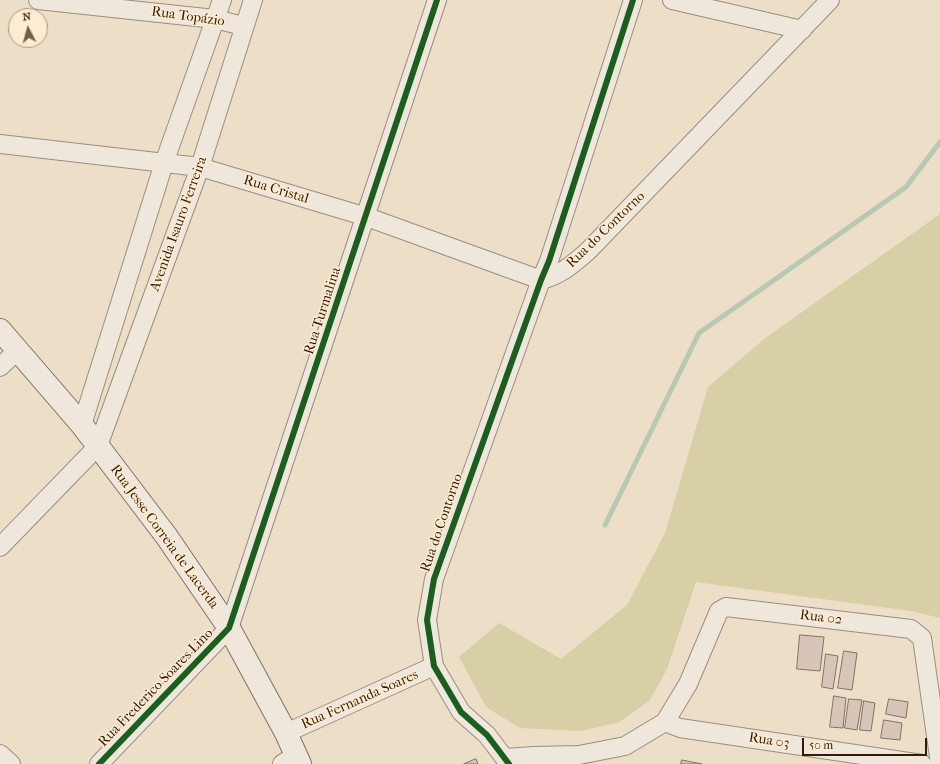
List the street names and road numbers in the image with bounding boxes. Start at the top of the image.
street label: Rua Topázio [150,4,226,30]
street label: Avenida Isauro Ferreira [147,154,211,294]
street label: Rua Cristal [241,172,311,208]
street label: Rua do Contorno [563,188,649,272]
street label: Rua Turmalina [301,265,345,357]
street label: Rua Jesse Correia de Lacerda [106,462,222,612]
street label: Rua do Contorno [417,472,467,574]
street label: Rua 02 [799,607,843,629]
street label: Rua Frederico Soares Lino [95,625,217,751]
street label: Rua Fernanda Soares [299,667,421,733]
street label: Rua 03 [748,730,790,752]

